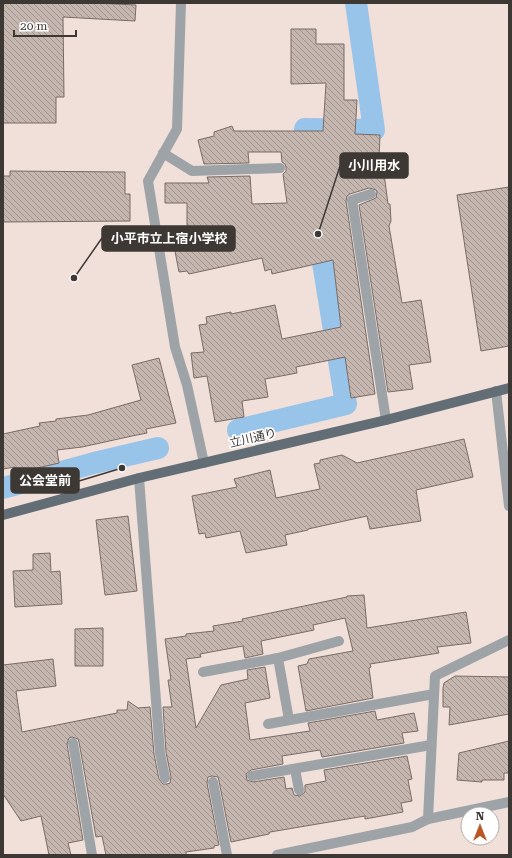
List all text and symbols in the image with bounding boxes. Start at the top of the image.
scale bar [14,12,76,38]
text: 20 m [20,19,47,33]
callout: 小川用水 [340,153,408,178]
text: 小川用水 [348,158,400,173]
callout: 小平市立上宿小学校 [102,226,235,251]
text: 小平市立上宿小学校 [110,231,228,246]
street label: 立川通り [228,426,278,450]
callout: 公会堂前 [11,468,79,493]
text: 公会堂前 [19,473,71,488]
north arrow [460,806,500,846]
text: N [476,810,485,823]

